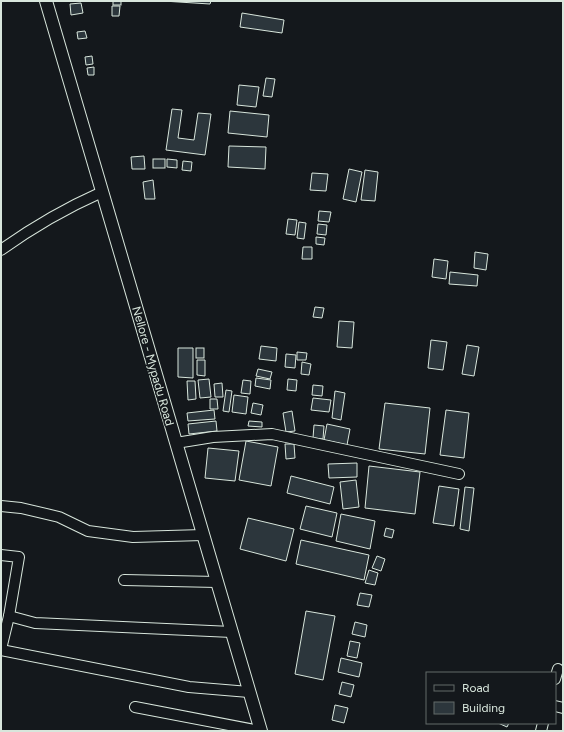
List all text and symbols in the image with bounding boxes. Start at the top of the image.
street label: Nellore - Mypadu Road [129,305,177,427]
legend [426,672,556,724]
text: Road [462,681,490,695]
text: Building [462,701,505,715]

